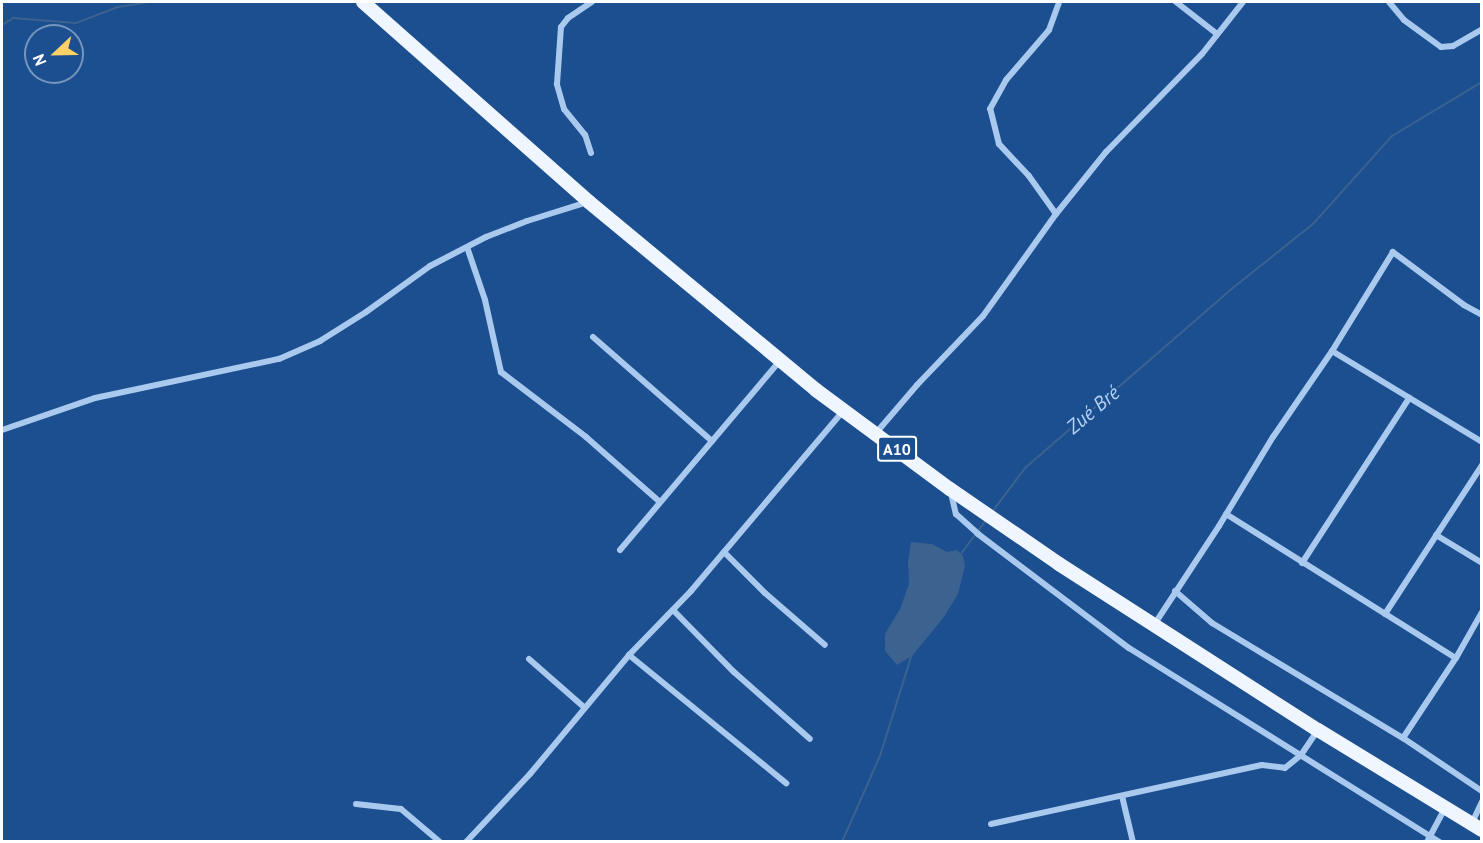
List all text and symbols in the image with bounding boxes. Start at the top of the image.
north arrow [24,24,84,84]
text: N [28,51,50,69]
water label: Zué Bré [1061,381,1125,439]
road number: A10 [876,436,918,462]

